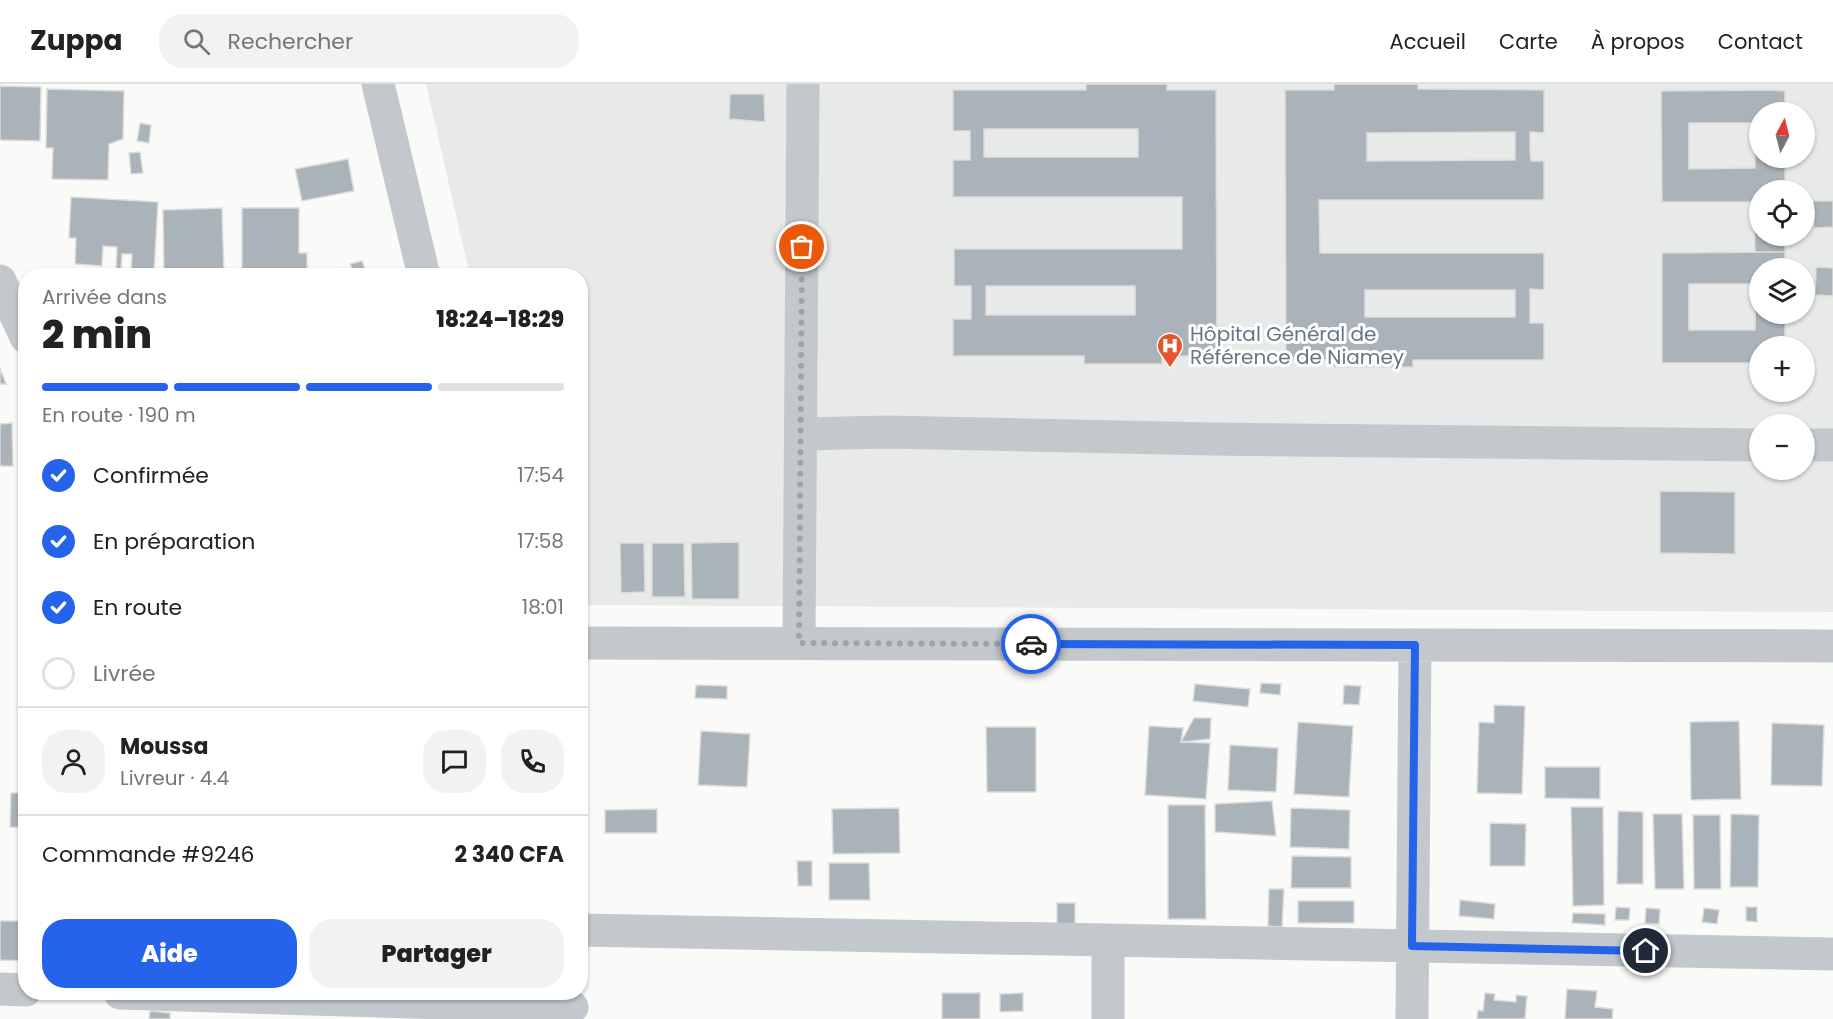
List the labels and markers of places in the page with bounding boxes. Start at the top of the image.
pin [776,221,827,272]
place label: Hôpital Général de Référence de Niamey [1190,320,1404,371]
hospital icon: Hôpital Général de Référence de Niamey [1155,331,1185,369]
pin [1620,925,1671,976]

